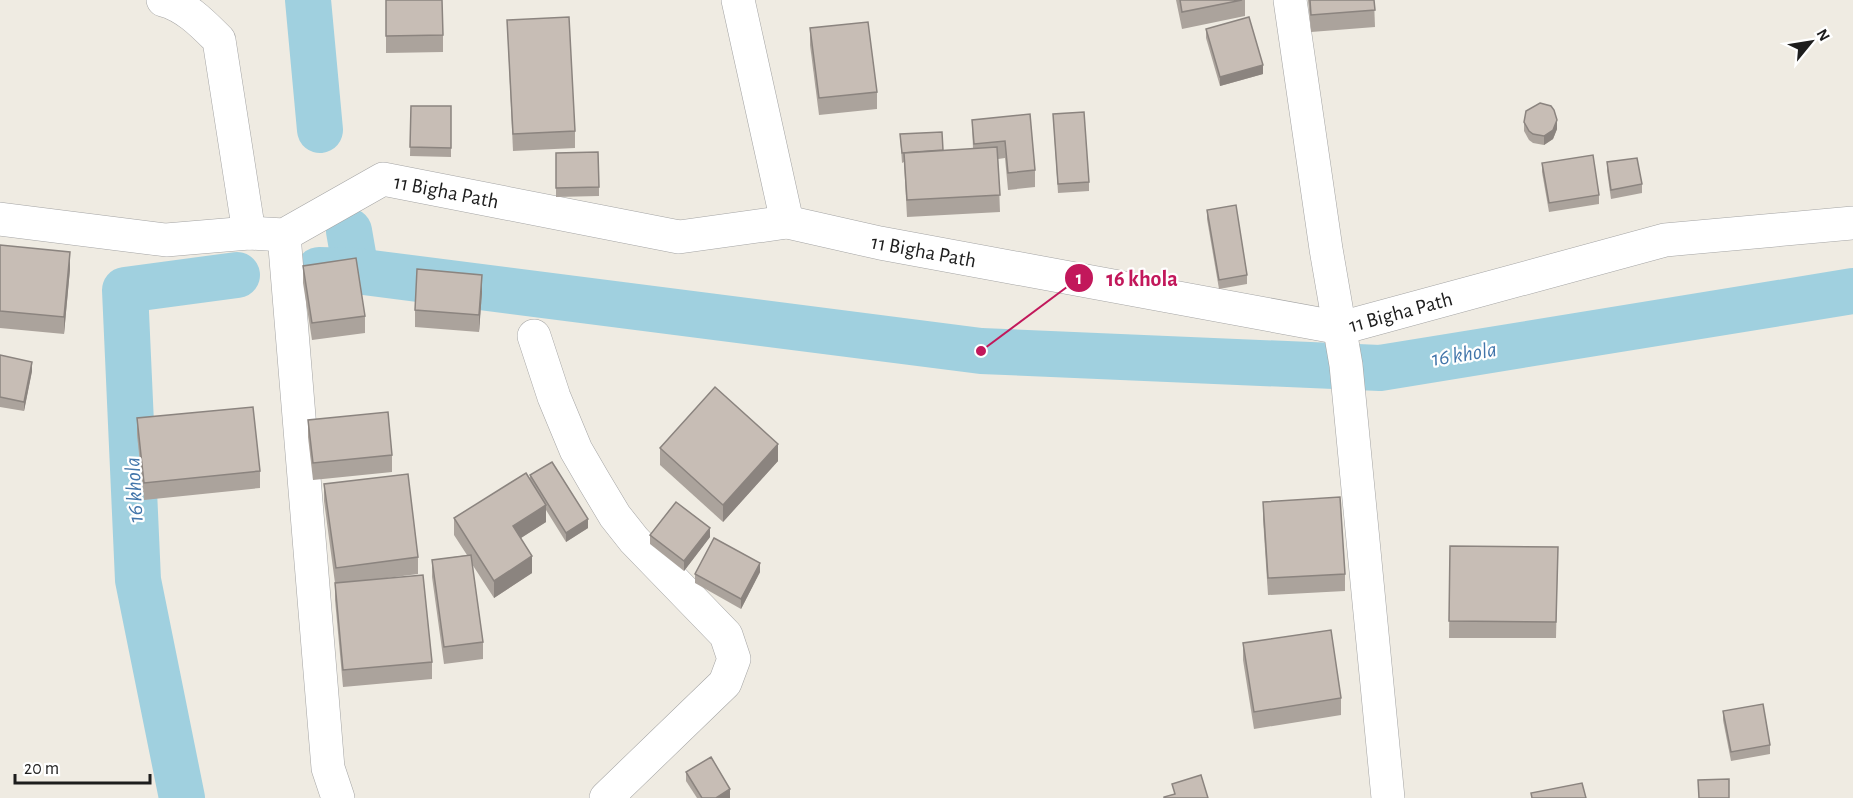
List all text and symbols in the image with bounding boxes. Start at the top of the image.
north arrow [1781,12,1841,72]
text: N [1813,26,1833,44]
street label: 11 Bigha Path [392,171,501,212]
street label: 11 Bigha Path [869,231,978,271]
callout: 16 khola [1064,258,1189,298]
text: 16 khola [1106,268,1178,290]
text: 1 [1076,270,1082,288]
street label: 11 Bigha Path [1347,288,1455,336]
water label: 16 khola [1430,338,1498,370]
water label: 16 khola [121,457,147,523]
scale bar [15,747,150,785]
text: 20 m [24,760,59,778]

